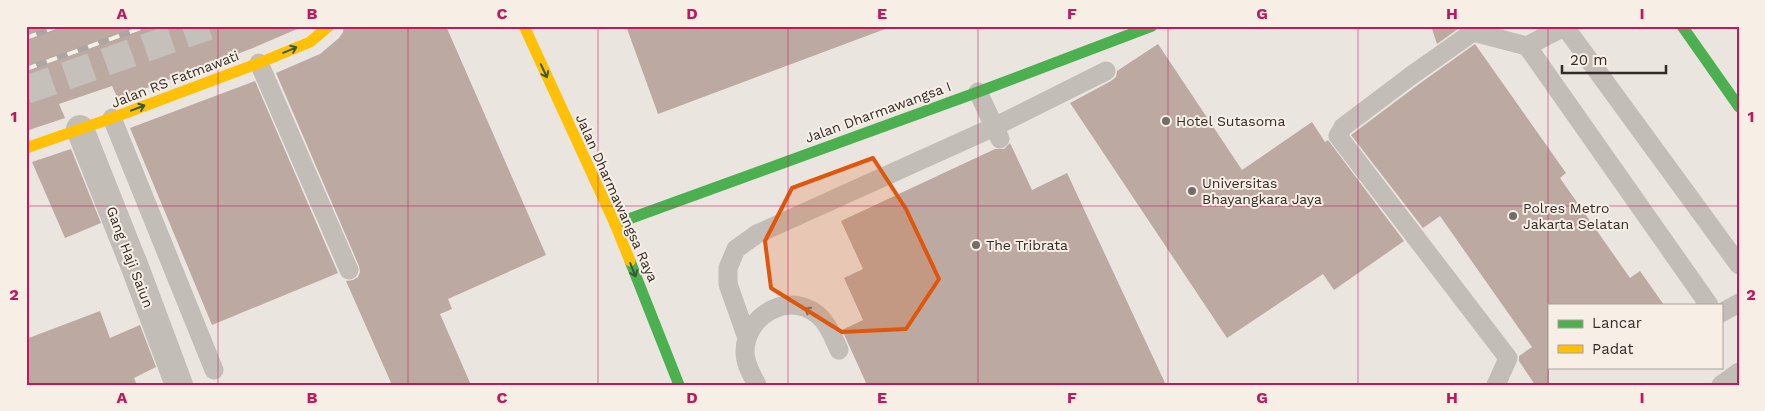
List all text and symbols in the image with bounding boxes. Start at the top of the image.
text: A [117,4,128,23]
text: B [307,4,318,23]
text: C [497,4,508,23]
text: D [686,4,698,23]
text: E [877,4,887,23]
text: F [1067,4,1077,23]
text: G [1256,4,1268,23]
text: H [1446,4,1458,23]
text: I [1639,4,1645,23]
scale bar [1562,42,1666,74]
one-way arrow [282,45,297,55]
street label: Jalan RS Fatmawati [109,47,241,111]
text: 20 m [1570,51,1608,69]
one-way arrow [539,63,549,78]
street label: Jalan Dharmawangsa I [803,78,953,146]
one-way arrow [130,103,145,113]
text: 1 [11,107,17,126]
text: 1 [1748,107,1754,126]
street label: Jalan Dharmawangsa Raya [573,112,661,284]
place label: Hotel Sutasoma [1176,113,1285,129]
marker: Hotel Sutasoma [1160,115,1172,127]
place label: Universitas Bhayangkara Jaya [1202,175,1322,207]
marker: Universitas Bhayangkara Jaya [1186,185,1198,197]
place label: Polres Metro Jakarta Selatan [1523,200,1629,232]
street label: Gang Haji Saiun [103,204,157,310]
marker: Polres Metro Jakarta Selatan [1507,210,1519,222]
place label: The Tribrata [986,237,1068,253]
marker: The Tribrata [970,239,982,251]
one-way arrow [629,262,638,277]
text: 2 [9,285,19,304]
text: 2 [1746,285,1756,304]
legend [1548,304,1722,368]
one-way arrow [803,307,818,317]
text: Lancar [1592,314,1642,332]
text: Padat [1592,340,1634,358]
text: A [117,388,128,407]
text: B [307,388,318,407]
text: C [497,388,508,407]
text: D [686,388,698,407]
text: E [877,388,887,407]
text: F [1067,388,1077,407]
text: G [1256,388,1268,407]
text: H [1446,388,1458,407]
text: I [1639,388,1645,407]

